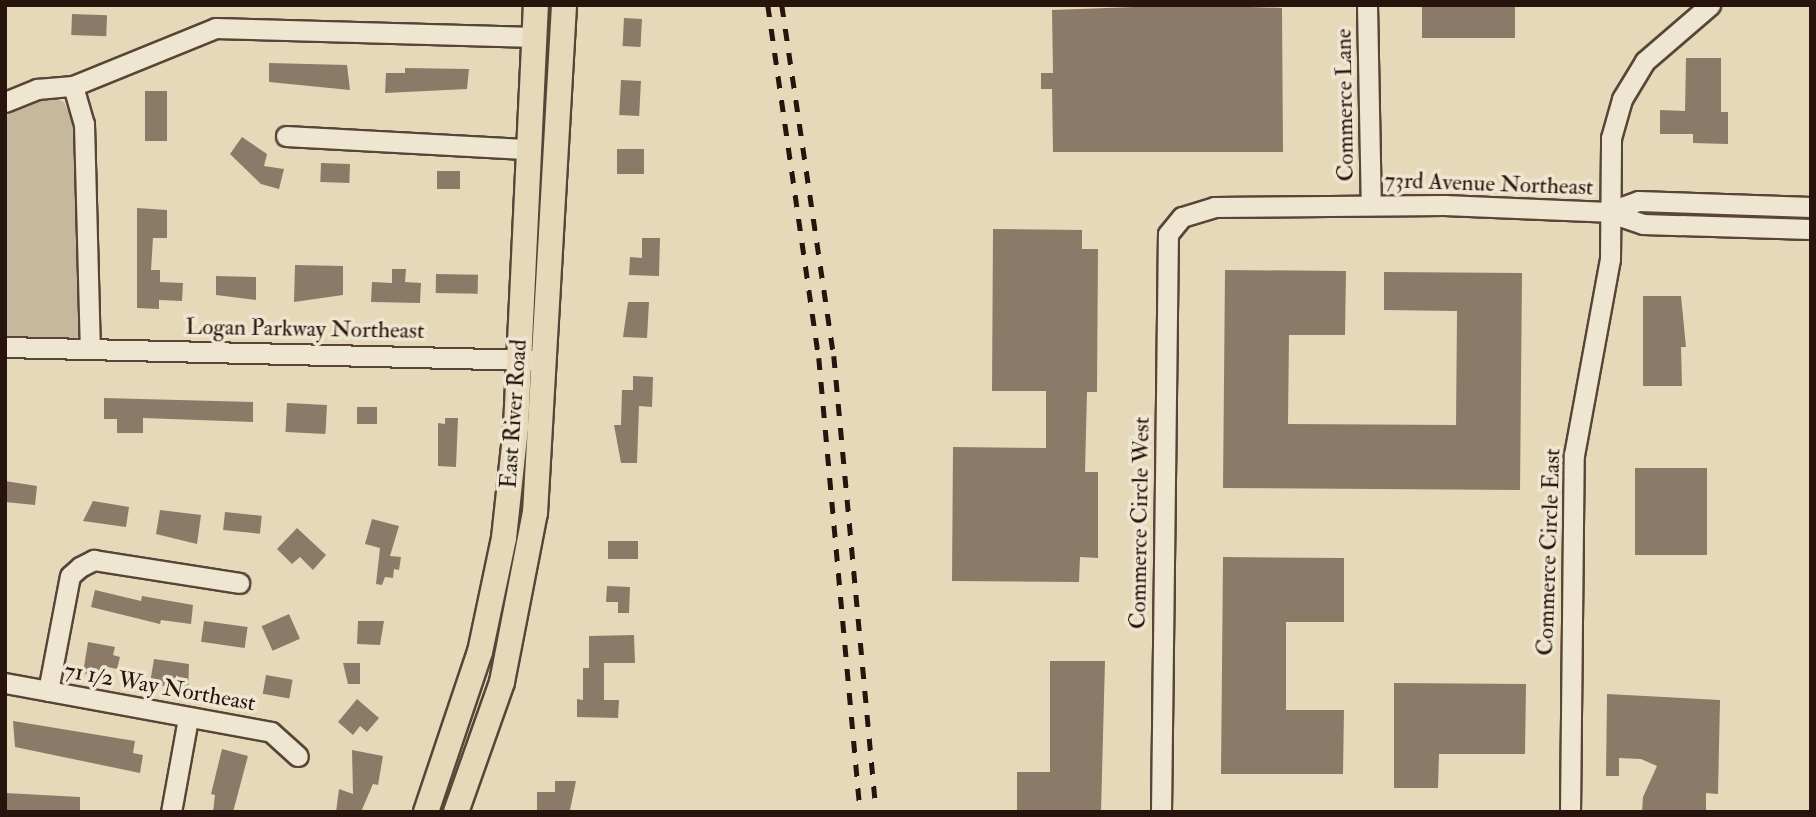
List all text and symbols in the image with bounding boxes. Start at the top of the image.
street label: Commerce Lane [1330,28,1360,182]
street label: 73rd Avenue Northeast [1384,167,1594,201]
street label: Logan Parkway Northeast [185,313,425,345]
street label: East River Road [495,338,533,490]
street label: Commerce Circle West [1124,417,1156,629]
street label: Commerce Circle East [1532,448,1566,656]
street label: 71 1/2 Way Northeast [62,657,258,717]

